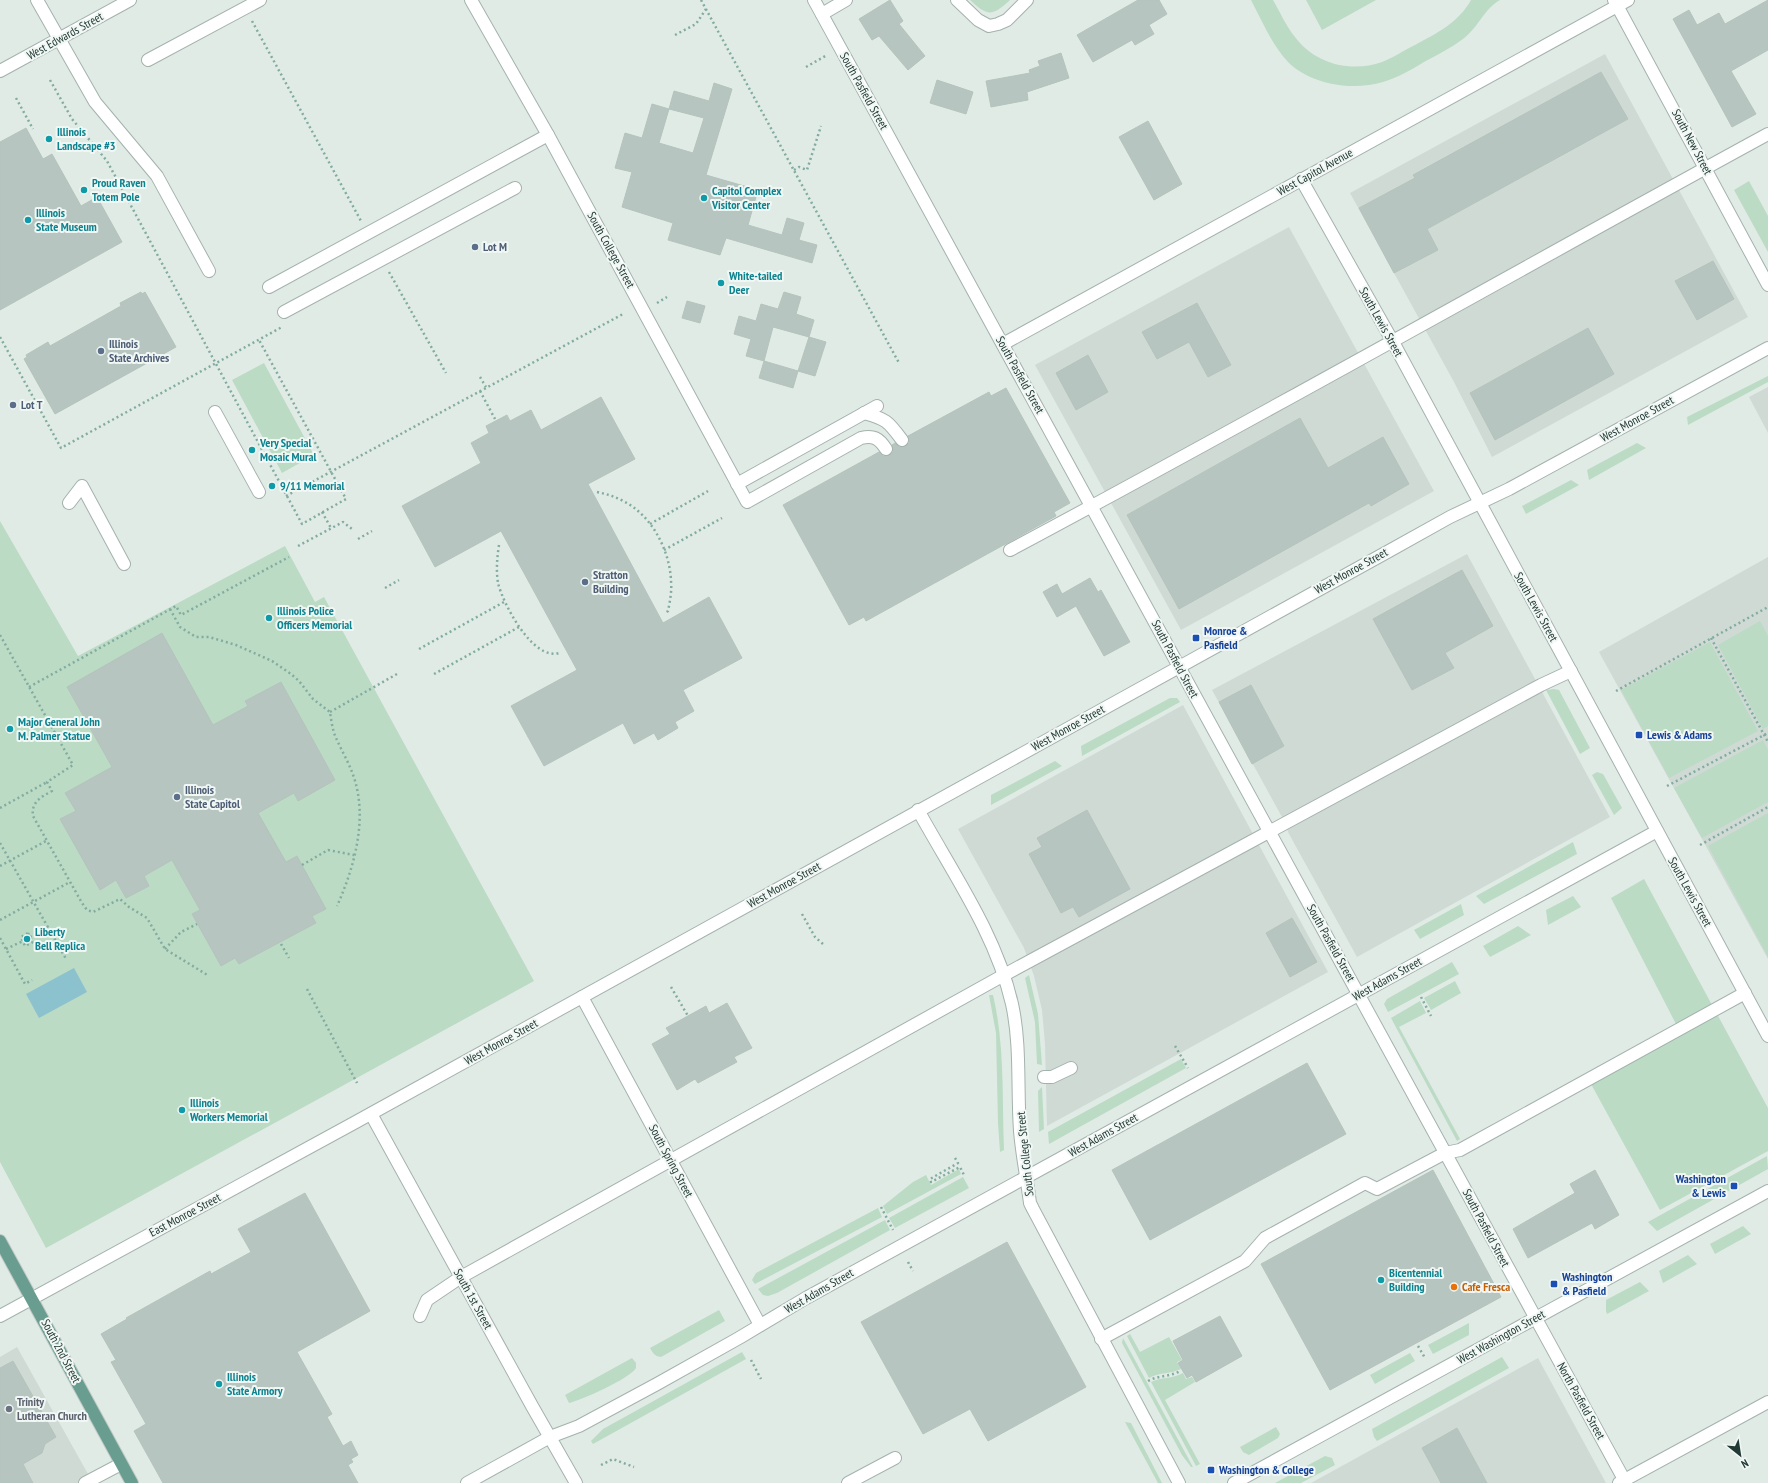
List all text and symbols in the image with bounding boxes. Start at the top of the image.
street label: West Edwards Street [24,8,106,63]
street label: South Pasfield Street [837,49,892,133]
street label: South New Street [1669,106,1716,178]
place label: Illinois Landscape #3 [57,124,116,153]
marker: Illinois Landscape #3 [44,134,54,144]
street label: West Capitol Avenue [1274,145,1355,199]
place label: Proud Raven Totem Pole [92,175,146,204]
place label: Capitol Complex Visitor Center [711,183,782,212]
marker: Proud Raven Totem Pole [79,185,89,195]
marker: Capitol Complex Visitor Center [699,193,709,203]
place label: Illinois State Museum [36,205,97,234]
street label: South College Street [584,209,639,291]
marker: Illinois State Museum [23,215,33,225]
place label: Lot M [483,239,507,254]
marker: Lot M [470,242,480,252]
place label: White-tailed Deer [728,268,782,297]
marker: White-tailed Deer [716,278,726,288]
street label: South Lewis Street [1356,284,1407,360]
street label: South Pasfield Street [993,333,1048,417]
place label: Illinois State Archives [109,336,169,365]
marker: Illinois State Archives [96,346,106,356]
street label: West Monroe Street [1598,392,1677,445]
place label: Lot T [21,397,43,412]
marker: Lot T [8,400,18,410]
place label: Very Special Mosaic Mural [259,435,316,464]
marker: Very Special Mosaic Mural [247,445,257,455]
place label: 9/11 Memorial [280,478,344,493]
marker: 9/11 Memorial [267,481,277,491]
street label: West Monroe Street [1312,544,1391,597]
place label: Stratton Building [593,567,629,596]
street label: South Lewis Street [1511,569,1562,645]
marker: Stratton Building [580,577,590,587]
place label: Illinois Police Officers Memorial [277,603,352,632]
marker: Illinois Police Officers Memorial [264,613,274,623]
street label: South Pasfield Street [1149,617,1203,701]
place label: Monroe & Pasfield [1204,623,1247,652]
marker: Monroe & Pasfield [1191,633,1201,643]
street label: West Monroe Street [1029,701,1108,754]
place label: Major General John M. Palmer Statue [18,714,100,743]
marker: Major General John M. Palmer Statue [5,724,15,734]
place label: Lewis & Adams [1647,727,1712,742]
marker: Lewis & Adams [1634,730,1644,740]
place label: Illinois State Capitol [185,782,240,811]
marker: Illinois State Capitol [172,792,182,802]
street label: South Lewis Street [1665,854,1716,930]
street label: West Monroe Street [745,858,824,911]
street label: South Pasfield Street [1304,901,1359,985]
place label: Liberty Bell Replica [35,924,85,953]
marker: Liberty Bell Replica [22,934,32,944]
street label: West Adams Street [1349,953,1425,1004]
street label: West Monroe Street [462,1015,541,1068]
place label: Illinois Workers Memorial [189,1095,268,1124]
marker: Illinois Workers Memorial [177,1105,187,1115]
street label: West Adams Street [1065,1109,1141,1160]
street label: South College Street [1013,1110,1036,1197]
street label: South Spring Street [646,1122,697,1201]
place label: Washington & Lewis [1675,1171,1726,1200]
marker: Washington & Lewis [1729,1181,1739,1191]
street label: South Pasfield Street [1460,1186,1514,1270]
street label: East Monroe Street [146,1189,224,1240]
street label: West Adams Street [782,1264,856,1316]
place label: Bicentennial Building [1389,1265,1442,1294]
street label: South 1st Street [451,1266,497,1332]
place label: Washington & Pasfield [1561,1269,1612,1298]
marker: Bicentennial Building [1376,1275,1386,1285]
place label: Cafe Fresca [1462,1279,1510,1294]
marker: Washington & Pasfield [1549,1279,1559,1289]
marker: Cafe Fresca [1449,1282,1459,1292]
street label: West Washington Street [1454,1306,1548,1367]
street label: South 2nd Street [38,1316,85,1386]
street label: North Pasfield Street [1554,1360,1609,1443]
place label: Illinois State Armory [227,1369,283,1398]
marker: Illinois State Armory [214,1379,224,1389]
place label: Trinity Lutheran Church [17,1394,87,1423]
marker: Trinity Lutheran Church [4,1404,14,1414]
north arrow [1720,1435,1760,1475]
text: N [1739,1456,1751,1471]
place label: Washington & College [1218,1462,1314,1477]
marker: Washington & College [1206,1465,1216,1475]

